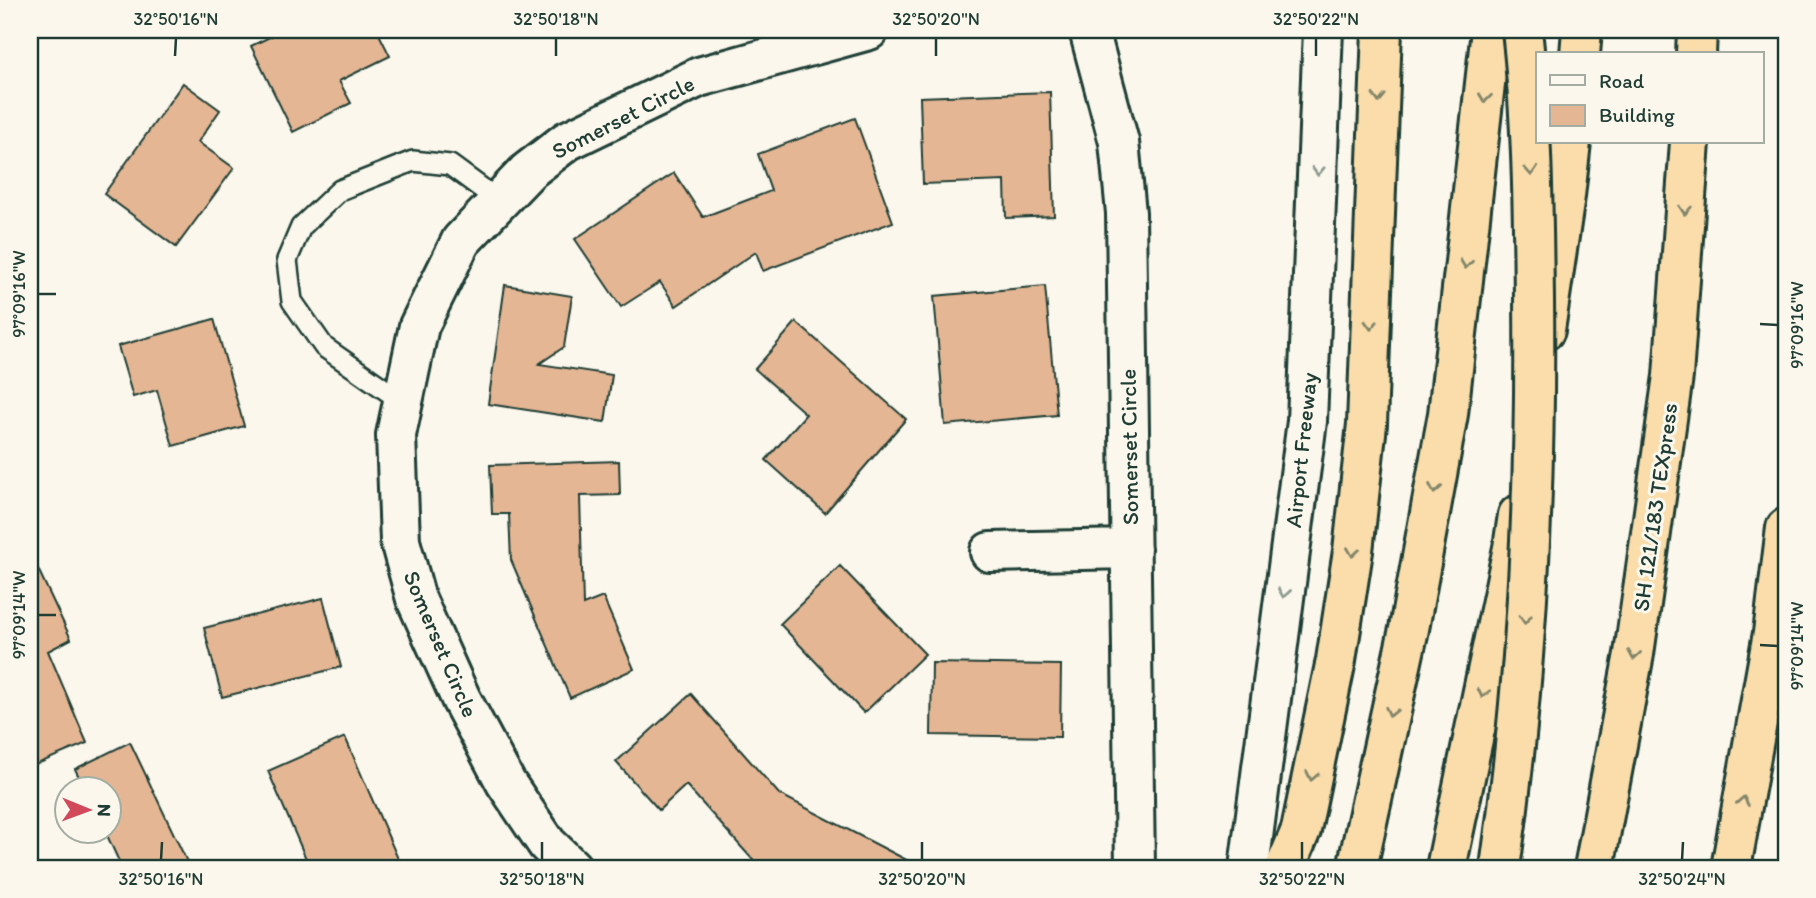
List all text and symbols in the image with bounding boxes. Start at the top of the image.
text: 32°50'16"N [133,8,219,30]
text: 32°50'18"N [513,8,599,30]
text: 32°50'20"N [892,8,980,30]
text: 32°50'22"N [1273,8,1359,30]
legend [1536,52,1764,144]
text: Road [1599,68,1645,93]
street label: Somerset Circle [547,69,699,165]
one-way arrow [1372,93,1387,104]
one-way arrow [1478,93,1493,104]
text: Building [1599,102,1675,127]
one-way arrow [1310,166,1325,177]
one-way arrow [1524,166,1539,177]
one-way arrow [1678,205,1693,216]
text: 97°09'16"W [8,250,30,338]
one-way arrow [1458,258,1473,269]
text: 97°09'16"W [1786,281,1808,369]
one-way arrow [1363,320,1378,331]
street label: Somerset Circle [1114,369,1144,525]
street label: Airport Freeway [1279,371,1323,529]
street label: SH 121/183 TEXpress [1627,401,1683,613]
one-way arrow [1428,483,1443,495]
one-way arrow [1345,546,1360,558]
street label: Somerset Circle [398,567,484,721]
text: 97°09'14"W [8,571,30,659]
one-way arrow [1277,587,1292,599]
text: 97°09'14"W [1786,602,1808,690]
one-way arrow [1518,614,1533,625]
one-way arrow [1627,649,1642,660]
one-way arrow [1476,687,1491,699]
one-way arrow [1385,706,1400,718]
one-way arrow [1306,770,1321,782]
north arrow [52,776,122,846]
one-way arrow [1735,795,1750,807]
text: N [93,804,116,817]
text: 32°50'16"N [118,868,204,890]
text: 32°50'18"N [499,868,585,890]
text: 32°50'20"N [878,868,966,890]
text: 32°50'22"N [1259,868,1345,890]
text: 32°50'24"N [1638,868,1726,890]

